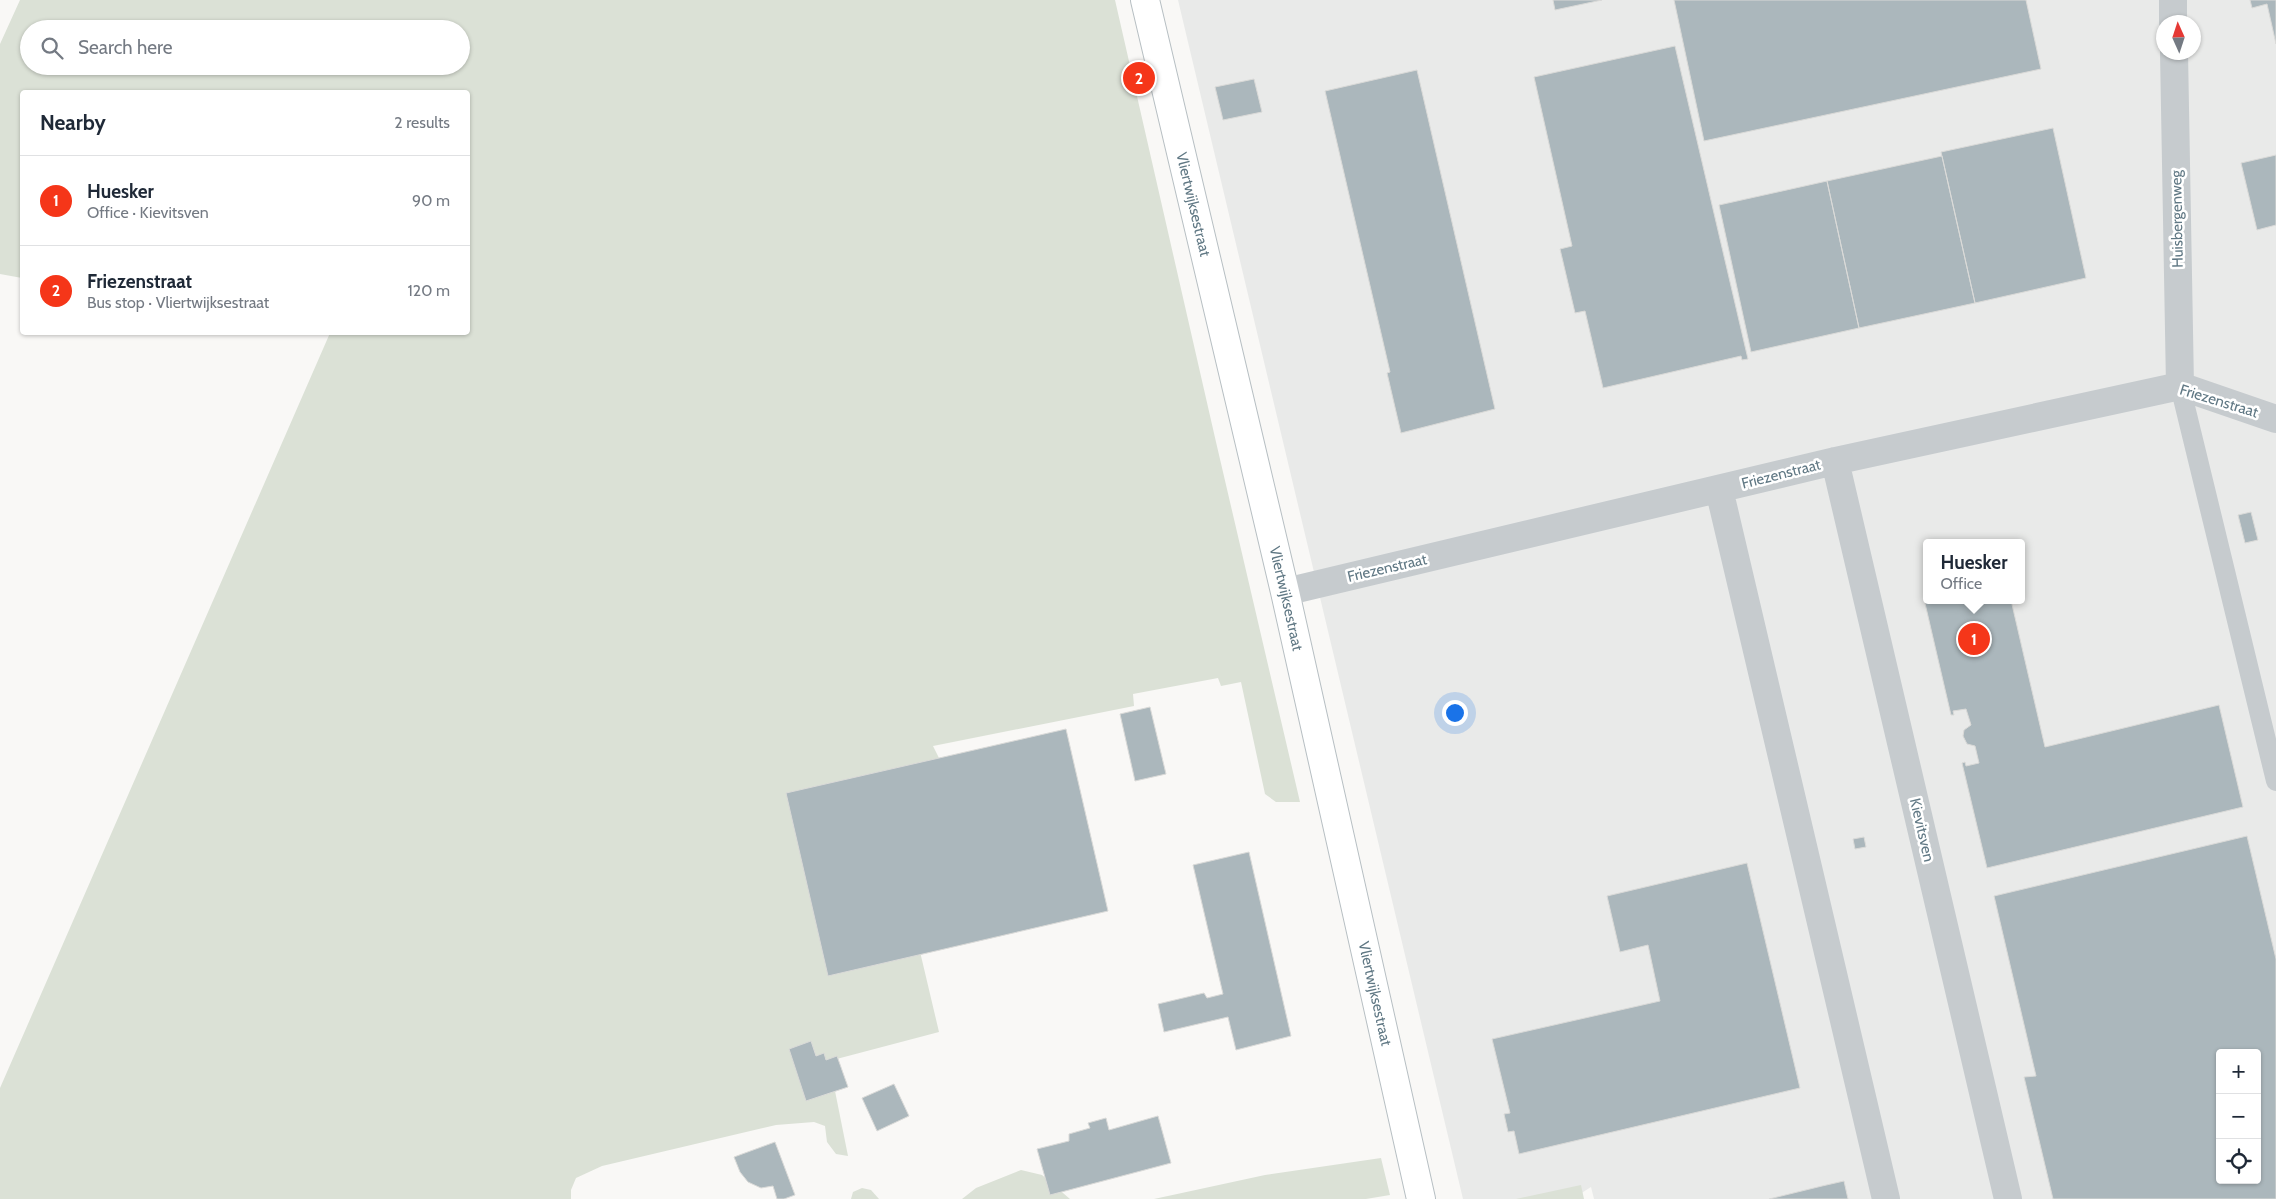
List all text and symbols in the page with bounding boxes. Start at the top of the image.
north arrow [2156,15,2201,60]
search box [20,20,470,75]
icon: search [38,34,66,62]
text: Search here [78,36,172,59]
pin: 2 [1123,59,1155,97]
text: Nearby [40,110,106,135]
text: 2 results [394,113,450,132]
street label: Vliertwijksestraat [1172,150,1214,258]
street label: Huisbergenweg [2167,169,2187,268]
text: Huesker [87,180,154,203]
text: 1 [53,191,59,210]
text: 90 m [412,191,450,210]
text: Office · Kievitsven [87,203,209,222]
text: Friezenstraat [87,270,192,293]
text: 2 [52,281,60,300]
text: 120 m [408,281,450,300]
text: Bus stop · Vliertwijksestraat [87,293,269,312]
street label: Friezenstraat [2178,381,2260,421]
street label: Friezenstraat [1740,455,1822,493]
popup [1923,539,2025,604]
street label: Vliertwijksestraat [1266,545,1307,652]
street label: Friezenstraat [1346,550,1428,586]
text: Huesker [1941,551,2007,574]
text: Office [1941,574,1982,593]
pin: 1 [1958,620,1990,658]
your location [1442,700,1468,726]
street label: Kievitsven [1906,796,1938,864]
street label: Vliertwijksestraat [1355,940,1395,1048]
map controls [2216,1049,2261,1184]
button: + [2216,1049,2261,1094]
button: − [2216,1094,2261,1139]
button: locate [2216,1139,2261,1184]

